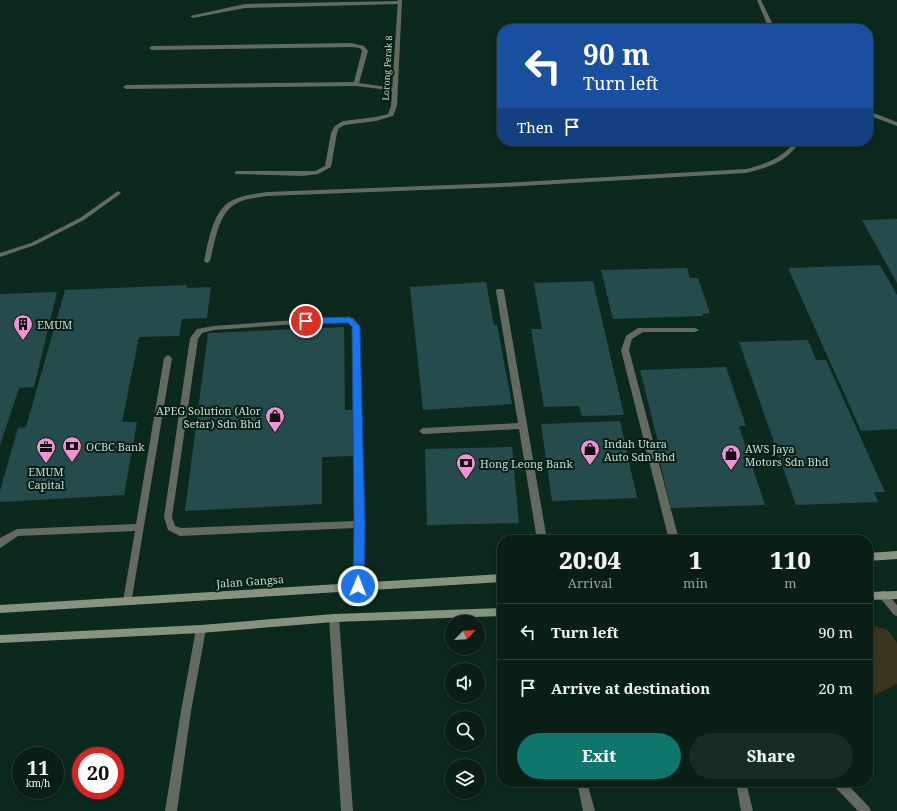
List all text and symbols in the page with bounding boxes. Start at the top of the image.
street label: Lorong Perak 8 [379,35,395,101]
text: 90 m [583,35,650,73]
icon: left [517,40,569,92]
text: Turn left [583,71,658,95]
icon: arrive [561,116,583,138]
text: Then [517,117,553,137]
pin [289,304,323,338]
icon: arrive [295,310,317,332]
building icon: EMUM [12,313,34,341]
place label: EMUM [37,317,72,332]
place label: APEG Solution (Alor Setar) Sdn Bhd [156,403,262,431]
shop icon: APEG Solution (Alor Setar) Sdn Bhd [264,405,286,433]
bank icon: OCBC Bank [61,435,83,463]
office icon: EMUM Capital [35,436,57,464]
place label: Indah Utara Auto Sdn Bhd [604,436,675,464]
shop icon: Indah Utara Auto Sdn Bhd [579,438,601,466]
place label: OCBC Bank [86,439,145,454]
place label: AWS Jaya Motors Sdn Bhd [745,441,829,469]
shop icon: AWS Jaya Motors Sdn Bhd [720,443,742,471]
bank icon: Hong Leong Bank [455,452,477,480]
place label: Hong Leong Bank [480,456,573,471]
place label: EMUM Capital [28,464,65,492]
text: 20:04 [559,543,621,576]
text: 1 [689,543,702,576]
text: 110 [770,543,811,576]
position arrow [337,565,379,607]
street label: Jalan Gangsa [215,571,284,591]
text: Arrival [568,574,612,592]
text: min [683,574,708,592]
text: m [784,574,797,592]
north arrow [445,615,485,655]
map controls [445,615,485,799]
icon: left [517,621,539,643]
text: Turn left [551,622,619,642]
text: 90 m [818,622,853,642]
button: sound [445,663,485,703]
icon: arrive [517,677,539,699]
text: Arrive at destination [551,678,710,698]
text: 20 m [818,678,853,698]
button: search [445,711,485,751]
button: Exit [517,733,681,779]
button: Share [689,733,853,779]
speed limit sign: 20 [72,747,124,799]
text: 11 [27,754,49,781]
button: layers [445,759,485,799]
text: km/h [26,776,50,790]

